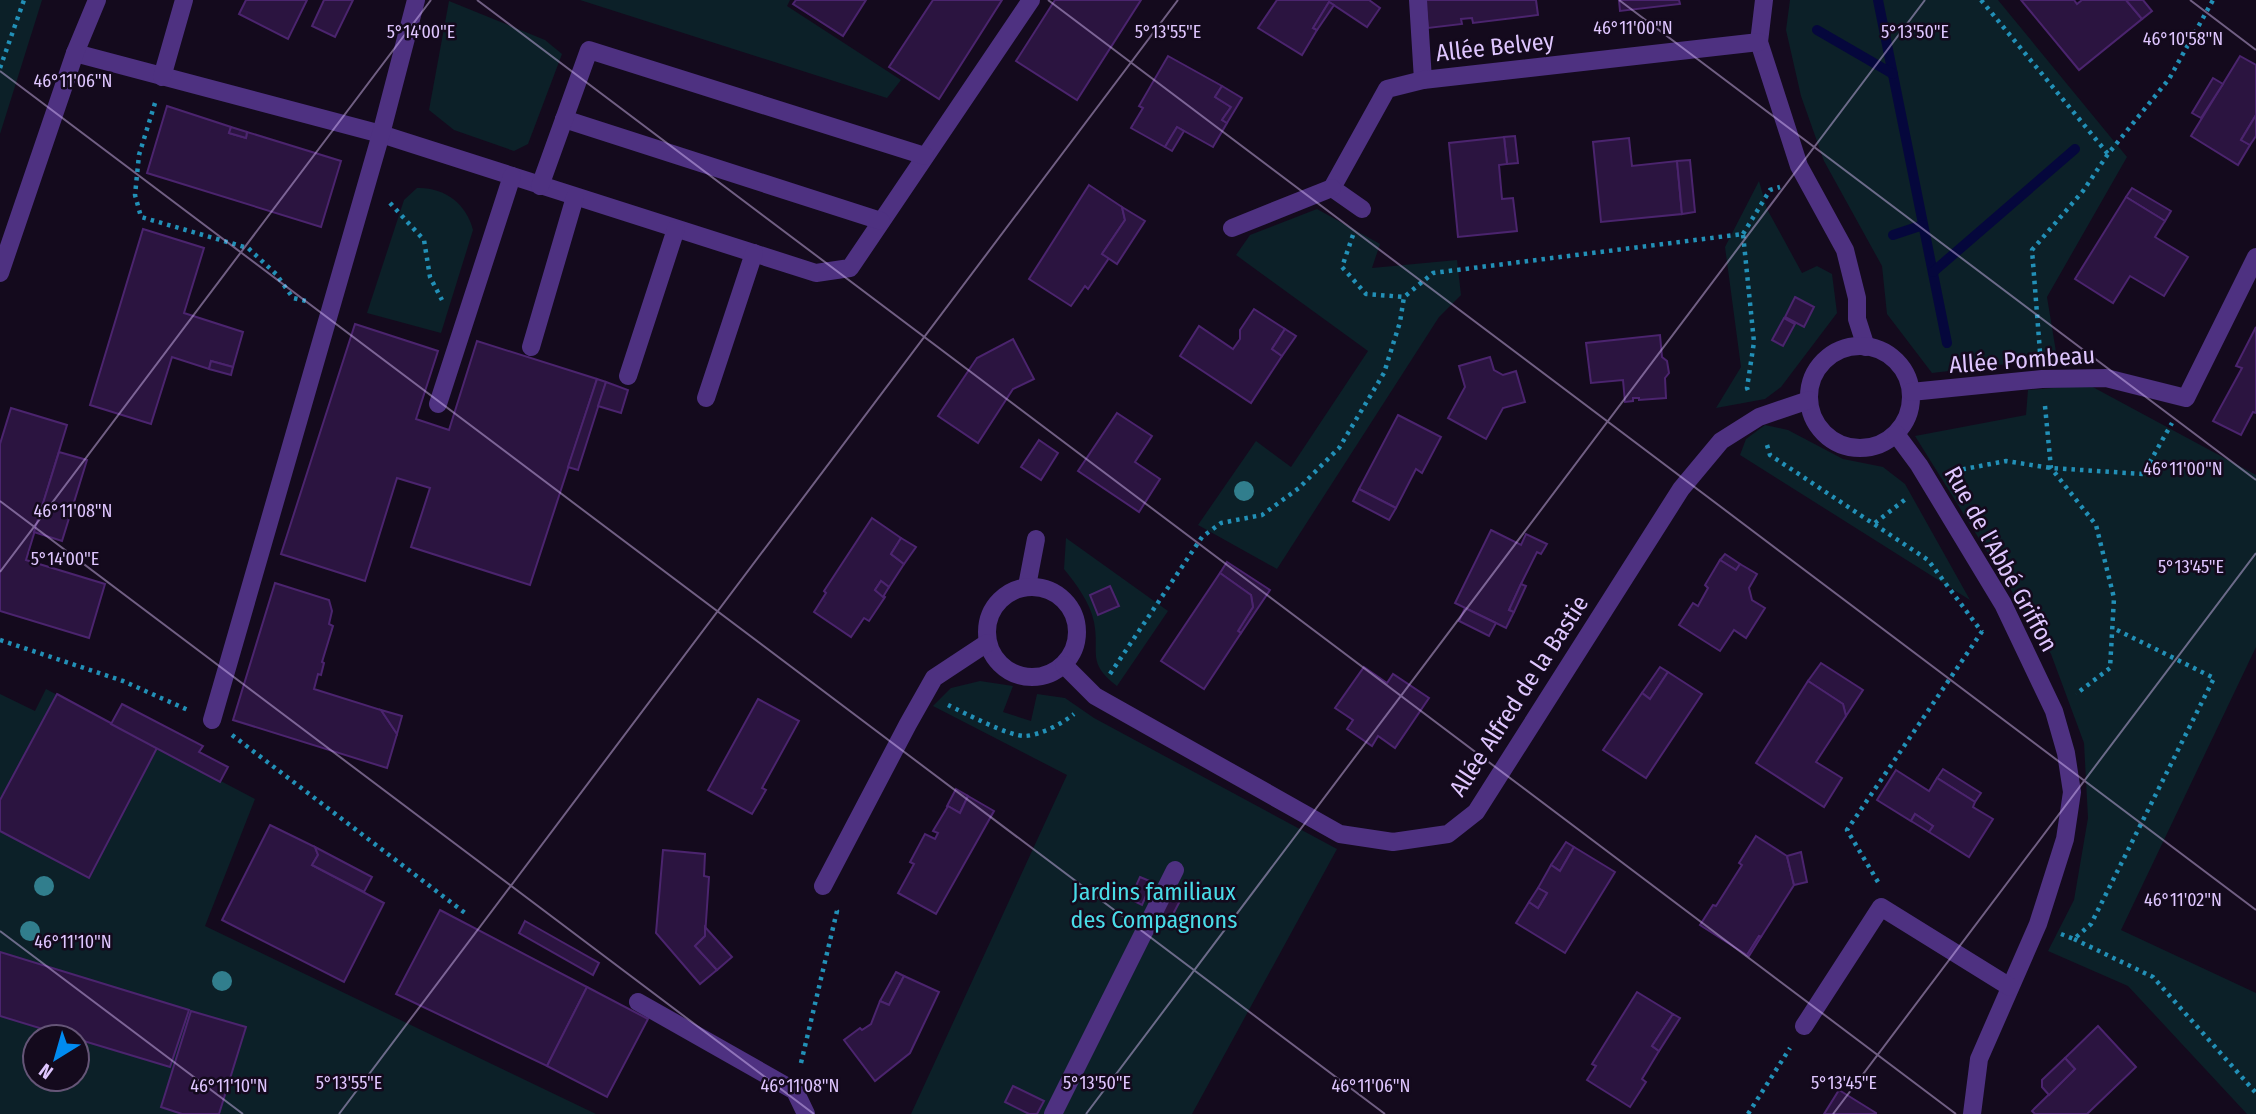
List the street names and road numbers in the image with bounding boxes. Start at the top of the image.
street label: Allée Belvey [1435,27,1556,67]
street label: Allée Pombeau [1948,341,2096,379]
street label: Rue de l'Abbé Griffon [1939,462,2063,656]
street label: Allée Alfred de la Bastie [1444,590,1594,802]

